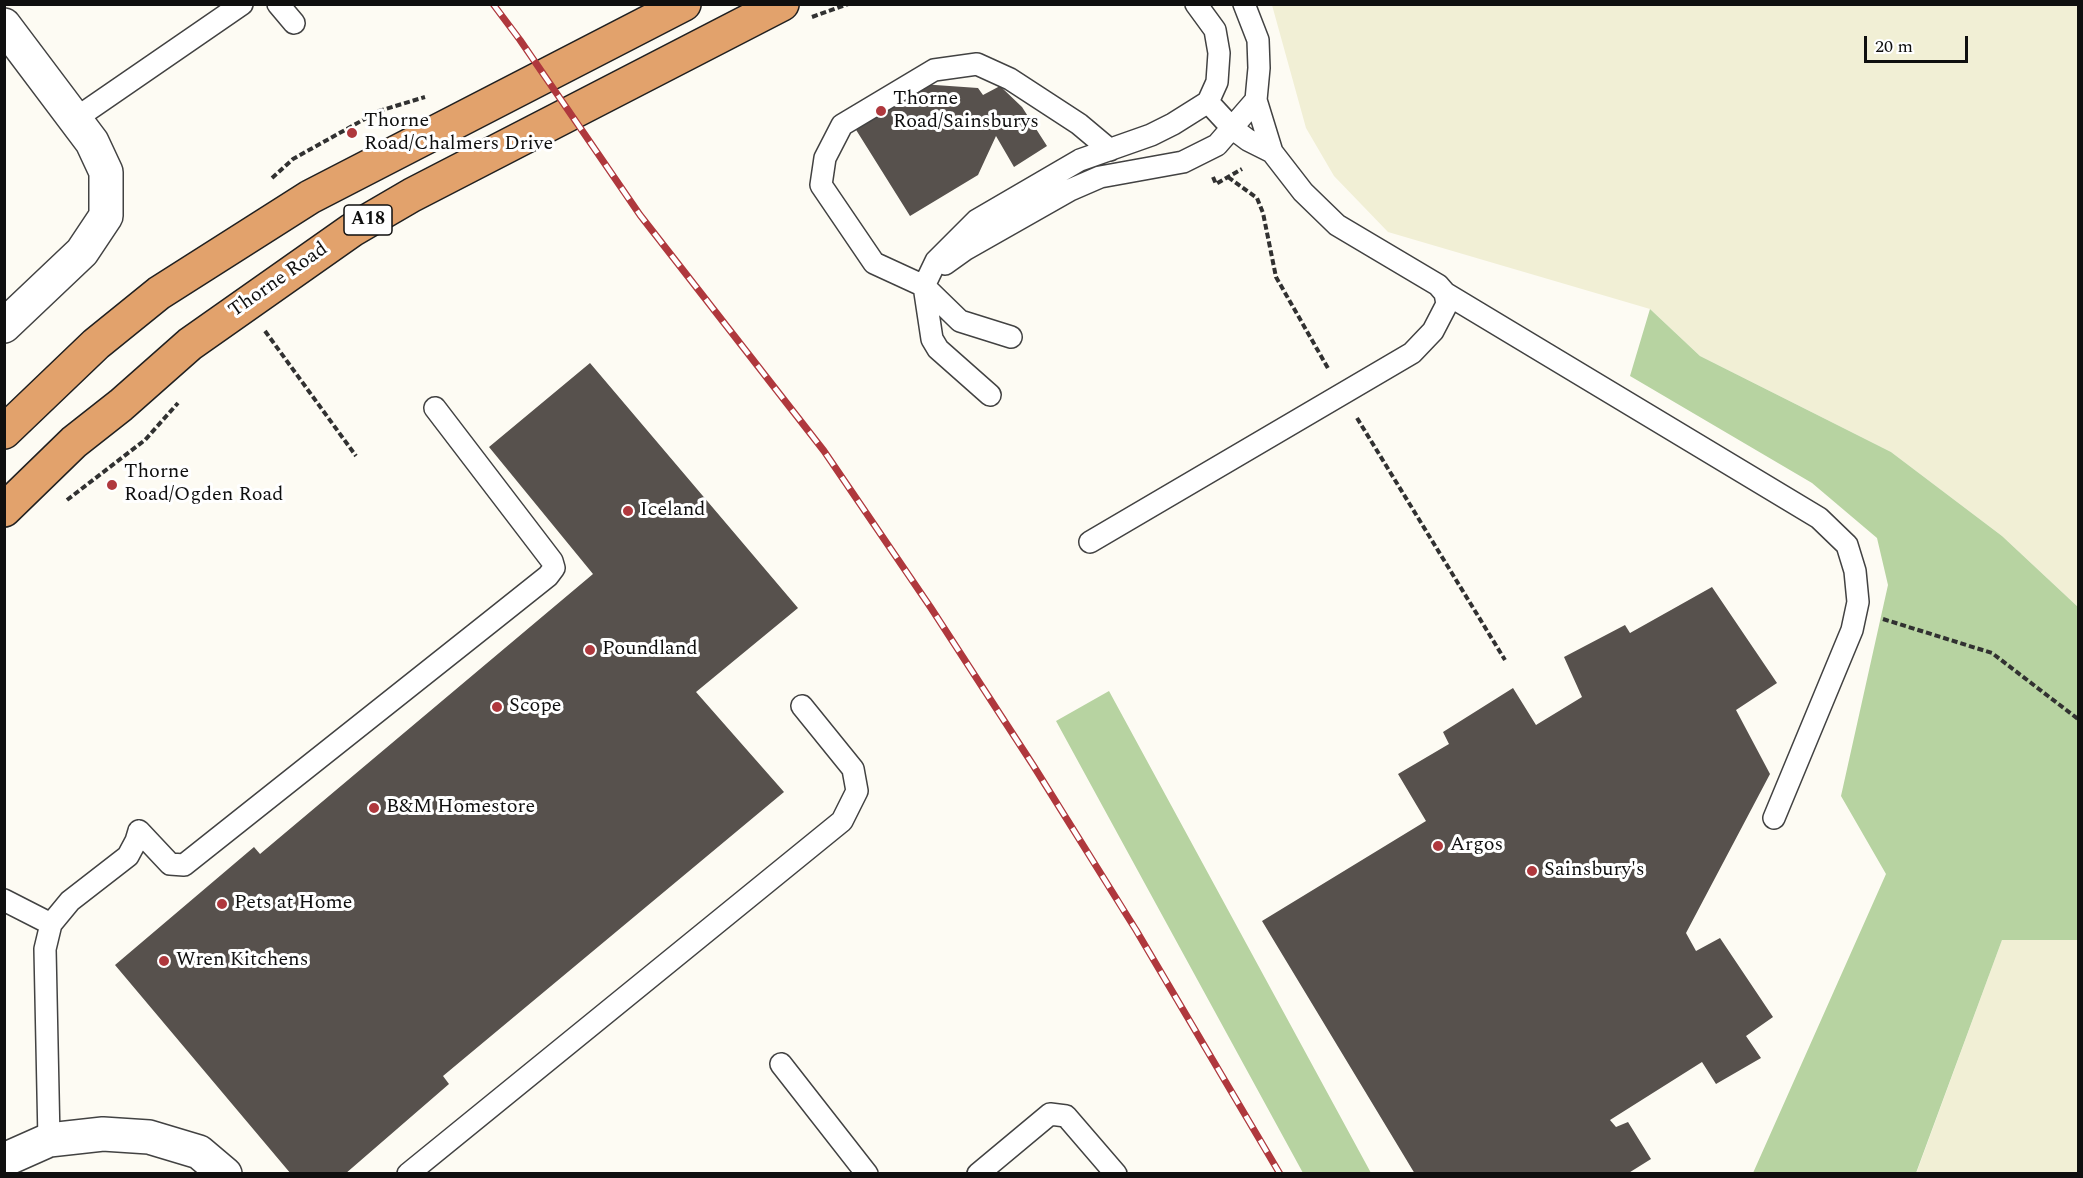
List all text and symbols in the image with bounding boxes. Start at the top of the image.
scale bar [1867,24,1970,62]
text: 20 m [1875,33,1913,60]
place label: Thorne Road/Sainsburys [893,88,1039,135]
marker: Thorne Road/Sainsburys [874,104,888,118]
place label: Thorne Road/Chalmers Drive [364,110,553,157]
marker: Thorne Road/Chalmers Drive [345,126,359,140]
road number: A18 [344,205,392,235]
street label: Thorne Road [225,238,333,324]
place label: Thorne Road/Ogden Road [124,461,284,508]
marker: Thorne Road/Ogden Road [105,478,119,492]
place label: Iceland [640,499,706,523]
marker: Iceland [621,504,635,518]
place label: Poundland [602,638,698,662]
marker: Poundland [583,643,597,657]
place label: Scope [509,695,562,719]
marker: Scope [490,700,504,714]
place label: B&M Homestore [386,796,535,820]
marker: B&M Homestore [367,801,381,815]
place label: Argos [1450,834,1503,858]
marker: Argos [1431,839,1445,853]
place label: Sainsbury's [1544,859,1645,883]
marker: Sainsbury's [1525,864,1539,878]
place label: Pets at Home [234,892,352,916]
marker: Pets at Home [215,897,229,911]
place label: Wren Kitchens [176,949,308,973]
marker: Wren Kitchens [157,954,171,968]

